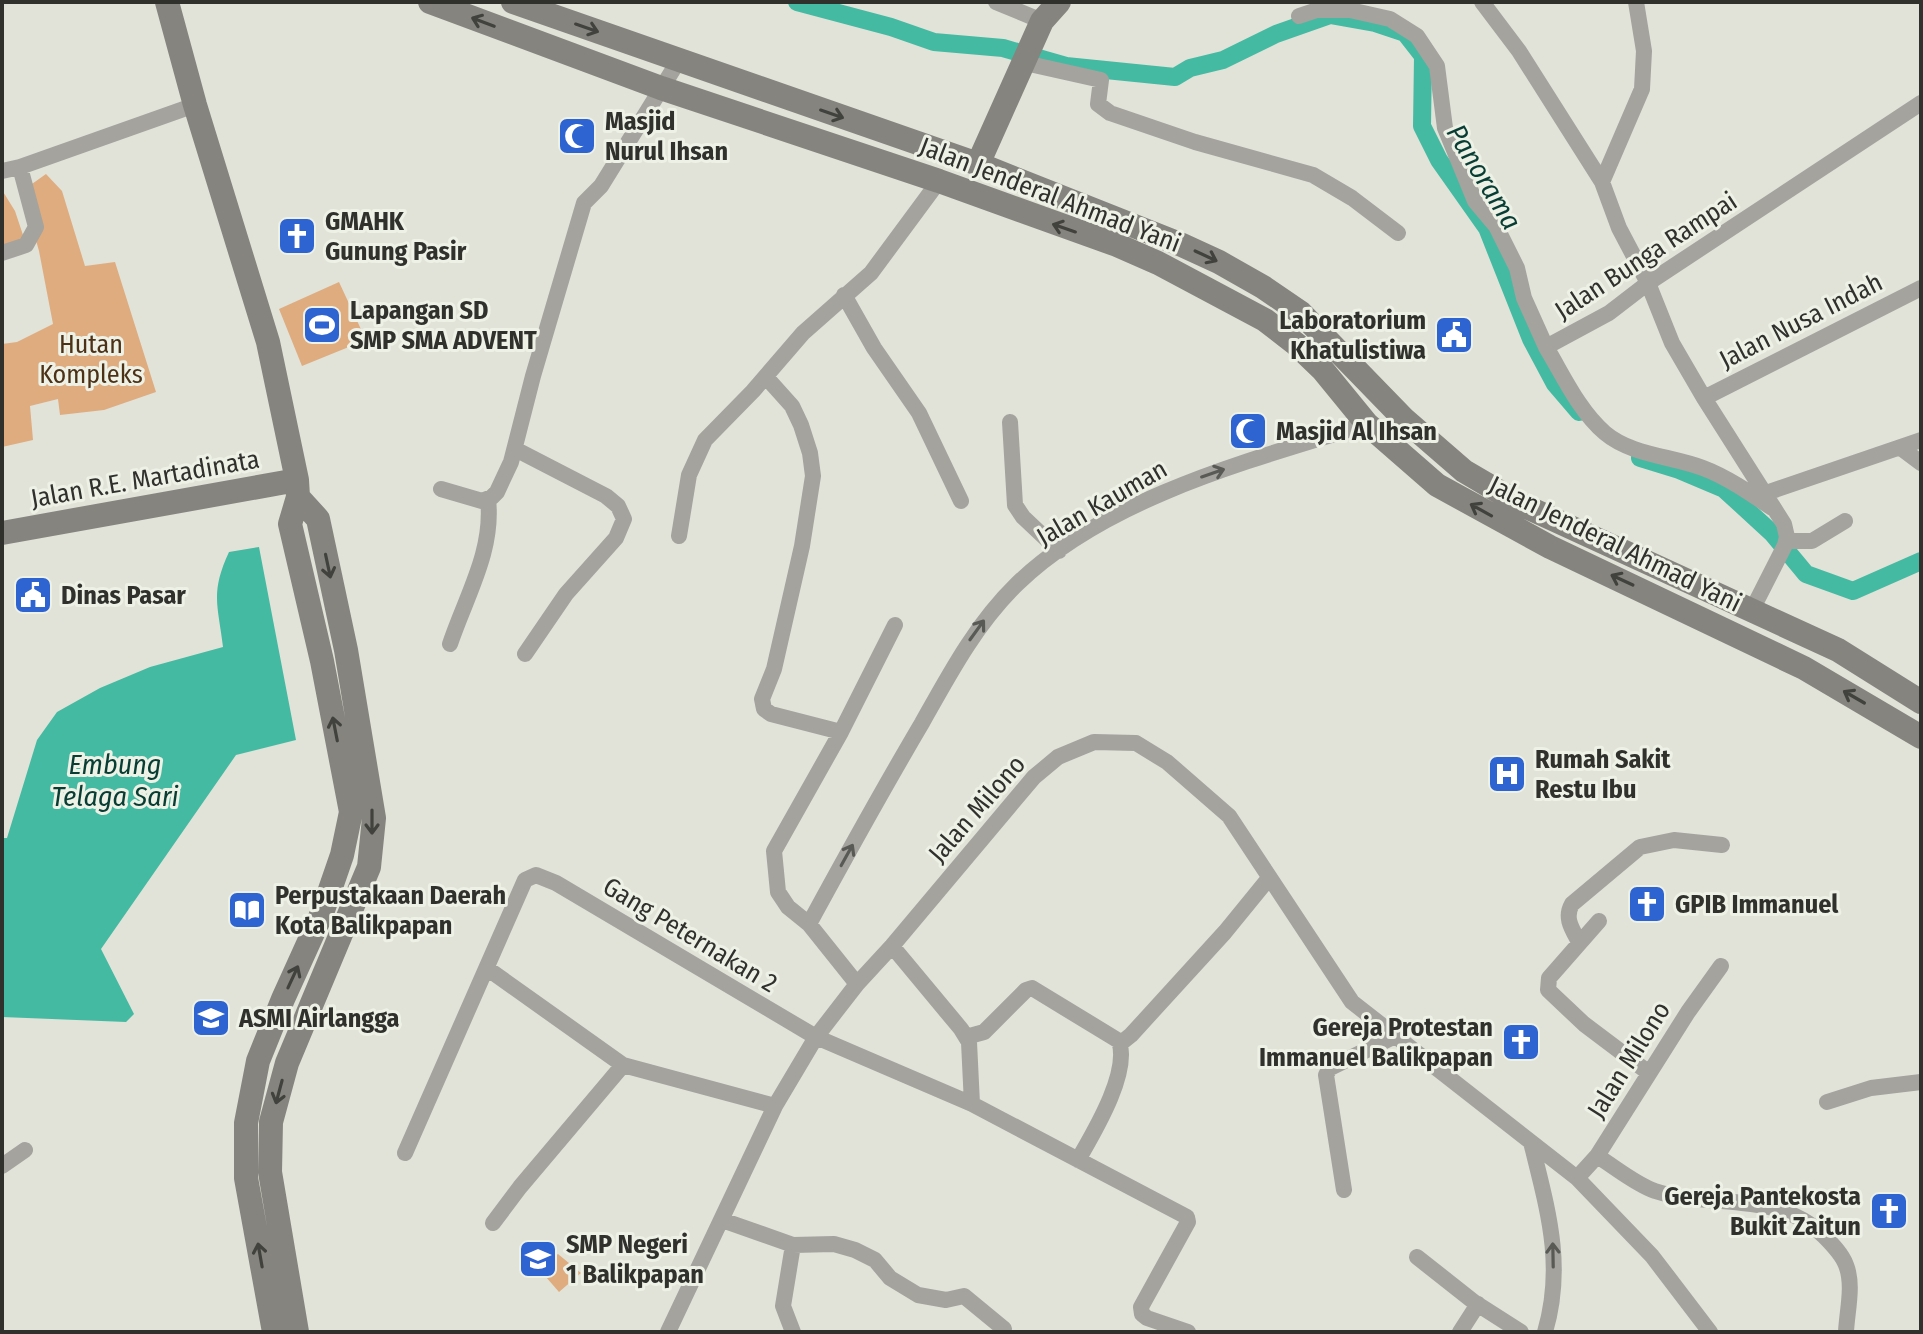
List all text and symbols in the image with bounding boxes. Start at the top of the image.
one-way arrow [471,14,496,28]
one-way arrow [574,22,599,36]
place label: Masjid Nurul Ihsan [605,106,728,167]
one-way arrow [820,107,845,122]
mosque icon: Masjid Nurul Ihsan [556,115,598,157]
water label: Panorama [1440,118,1528,236]
street label: Jalan Jenderal Ahmad Yani [915,131,1185,259]
street label: Jalan Bunga Rampai [1549,186,1743,326]
place label: GMAHK Gunung Pasir [325,206,467,267]
church icon: GMAHK Gunung Pasir [276,215,318,257]
one-way arrow [1051,219,1076,234]
one-way arrow [1194,249,1218,264]
street label: Jalan Nusa Indah [1714,267,1888,375]
place label: Lapangan SD SMP SMA ADVENT [350,295,537,356]
sports icon: Lapangan SD SMP SMA ADVENT [301,304,343,346]
place label: Laboratorium Khatulistiwa [1279,305,1426,366]
public building icon: Laboratorium Khatulistiwa [1433,314,1475,356]
park label: Hutan Kompleks [39,329,143,390]
mosque icon: Masjid Al Ihsan [1227,410,1269,452]
place label: Masjid Al Ihsan [1276,416,1437,447]
street label: Jalan R.E. Martadinata [28,444,262,514]
street label: Jalan Kauman [1031,453,1173,553]
one-way arrow [1200,464,1225,479]
street label: Jalan Jenderal Ahmad Yani [1484,469,1746,619]
one-way arrow [1469,502,1493,518]
one-way arrow [321,553,336,578]
one-way arrow [1610,572,1634,587]
public building icon: Dinas Pasar [12,574,54,616]
place label: Dinas Pasar [61,580,186,611]
one-way arrow [968,620,985,641]
one-way arrow [1843,689,1866,705]
one-way arrow [326,716,341,742]
place label: Rumah Sakit Restu Ibu [1535,744,1671,805]
water label: Embung Telaga Sari [51,748,179,813]
street label: Jalan Milono [922,749,1032,869]
hospital icon: Rumah Sakit Restu Ibu [1486,753,1528,795]
one-way arrow [364,808,380,835]
one-way arrow [840,844,855,868]
street label: Gang Peternakan 2 [597,871,783,999]
place label: Perpustakaan Daerah Kota Balikpapan [275,880,506,941]
church icon: GPIB Immanuel [1626,883,1668,925]
library icon: Perpustakaan Daerah Kota Balikpapan [226,889,268,931]
place label: GPIB Immanuel [1675,889,1839,920]
one-way arrow [286,965,301,989]
street label: Jalan Milono [1581,996,1677,1124]
school or university icon: ASMI Airlangga [190,997,232,1039]
place label: ASMI Airlangga [238,1003,400,1034]
place label: Gereja Protestan Immanuel Balikpapan [1259,1012,1493,1073]
church icon: Gereja Protestan Immanuel Balikpapan [1500,1021,1542,1063]
one-way arrow [271,1079,286,1105]
place label: Gereja Pantekosta Bukit Zaitun [1664,1181,1861,1242]
church icon: Gereja Pantekosta Bukit Zaitun [1868,1190,1910,1232]
place label: SMP Negeri 1 Balikpapan [566,1229,704,1290]
school or university icon: SMP Negeri 1 Balikpapan [517,1238,559,1280]
one-way arrow [1546,1242,1561,1269]
one-way arrow [252,1243,267,1269]

